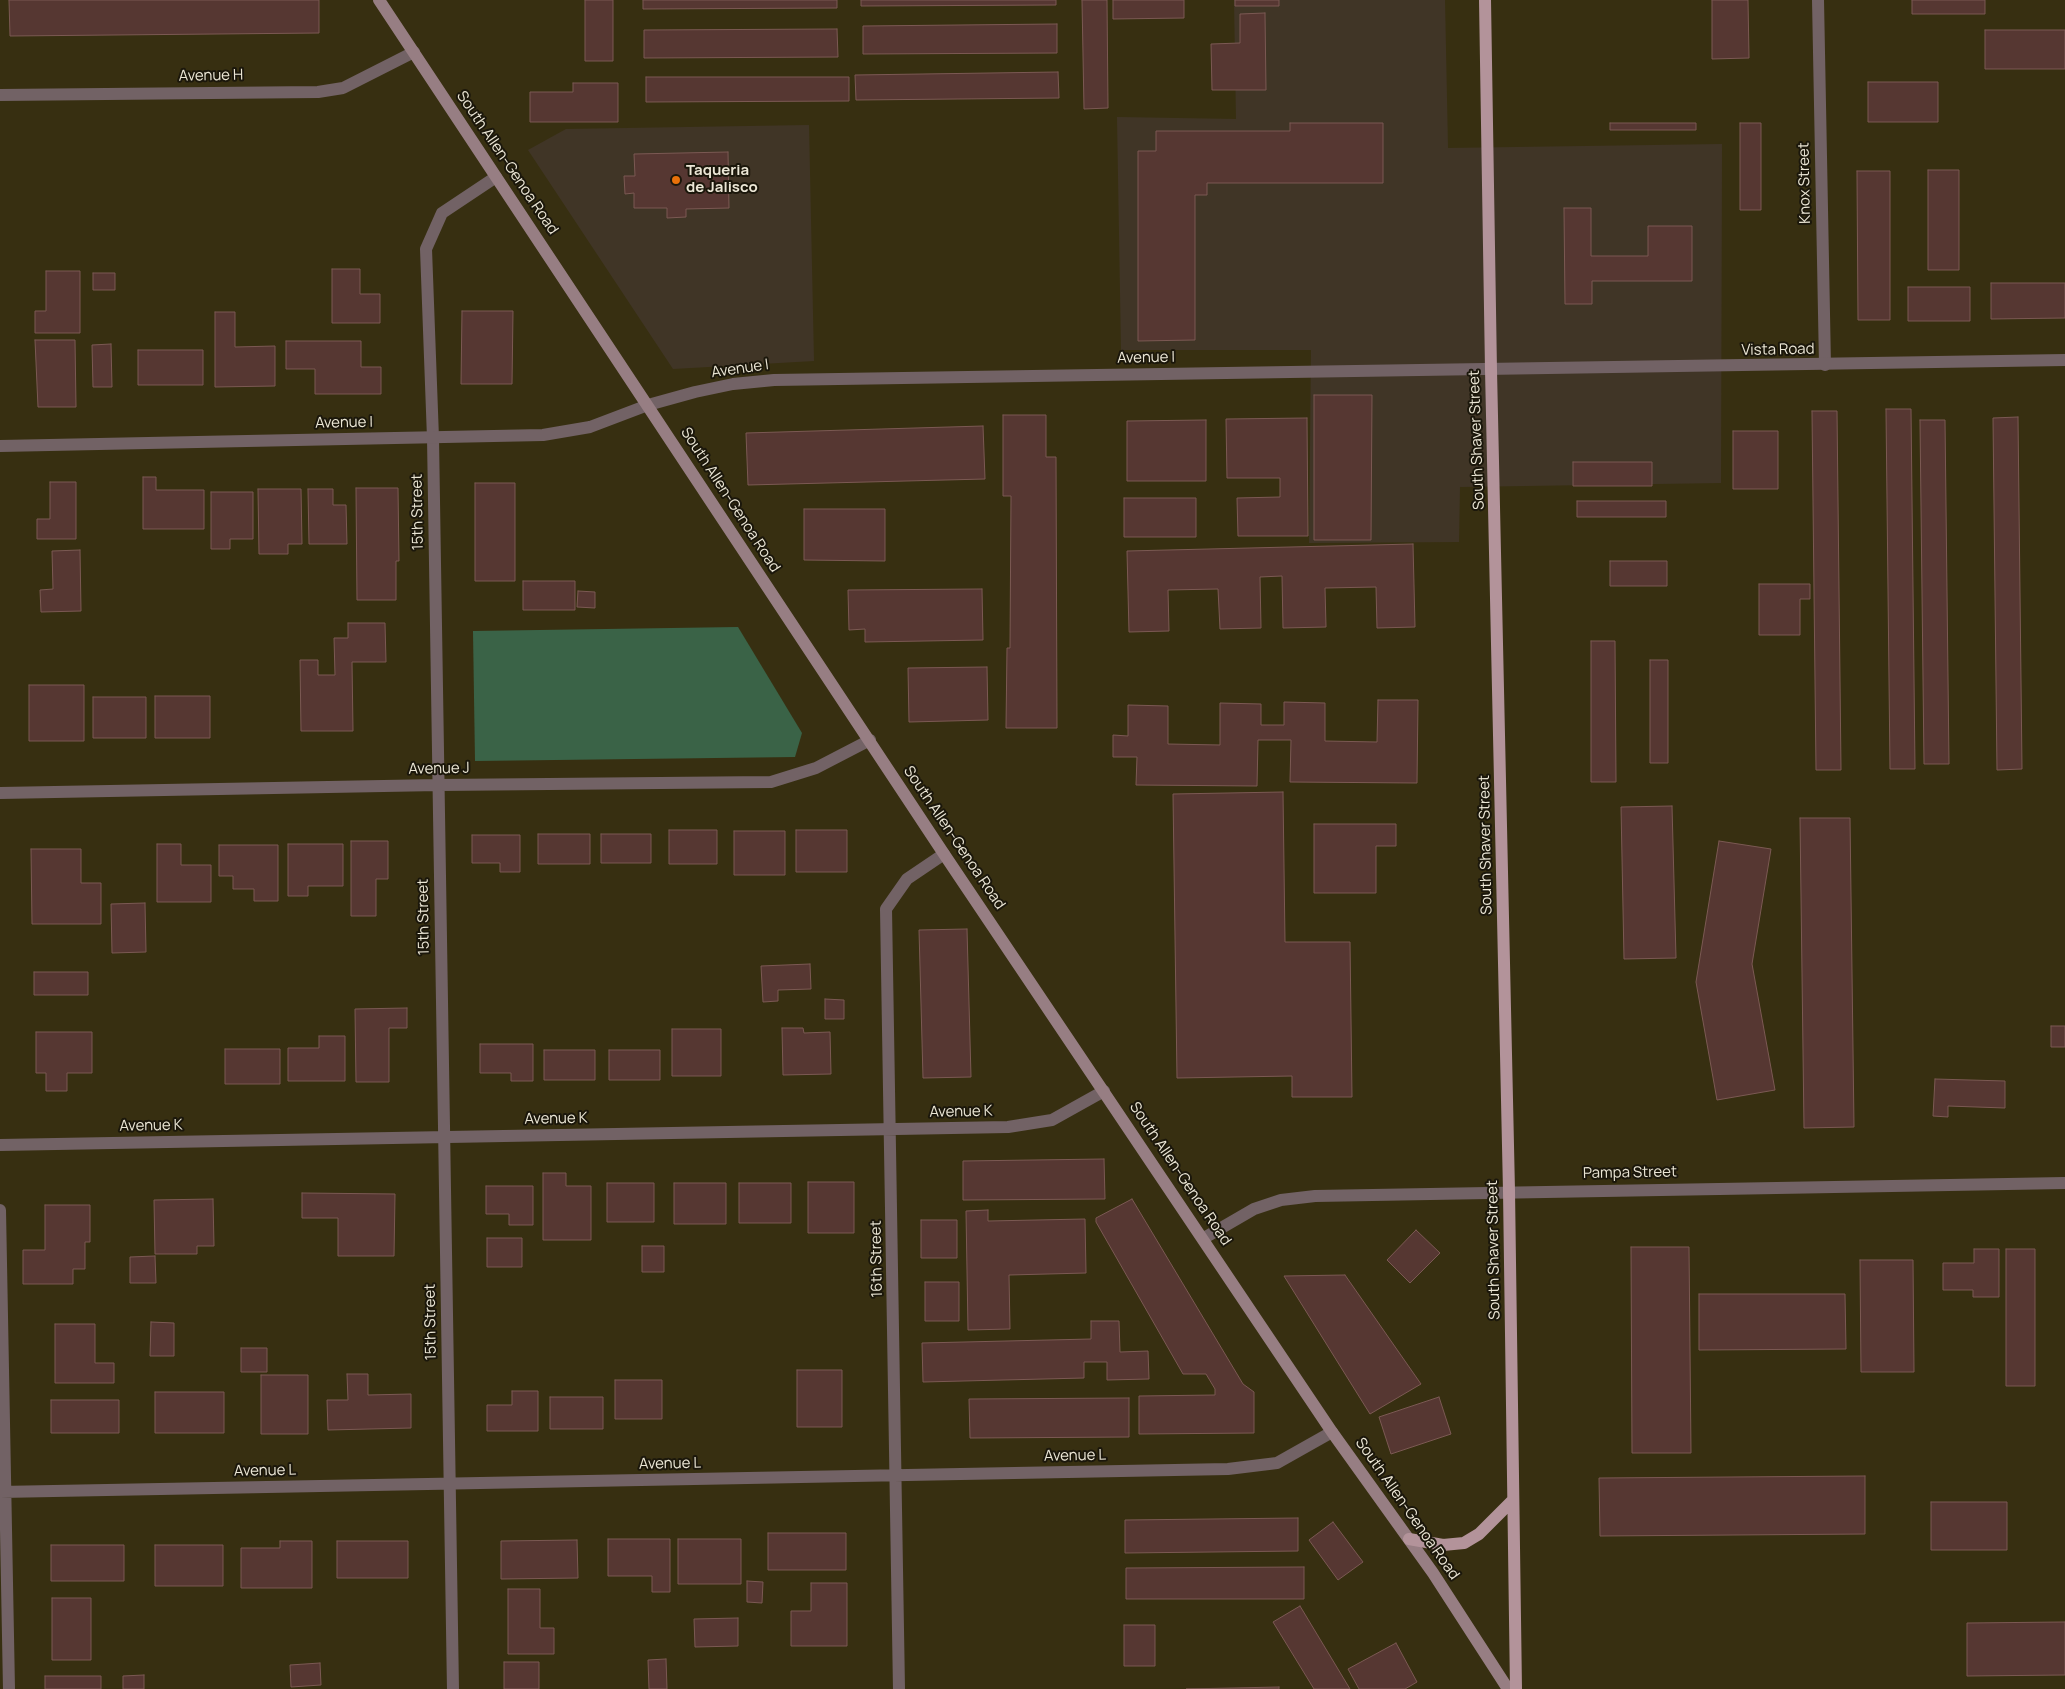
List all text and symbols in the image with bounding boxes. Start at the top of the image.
street label: Avenue H [179,66,243,86]
street label: South Allen-Genoa Road [452,88,562,238]
street label: Knox Street [1795,142,1815,224]
place label: Taqueria de Jalisco [686,162,758,197]
marker: Taqueria de Jalisco [670,174,682,186]
street label: Vista Road [1741,340,1815,360]
street label: Avenue I [1117,348,1175,368]
street label: Avenue I [710,356,770,382]
street label: South Shaver Street [1466,370,1488,510]
street label: Avenue I [315,413,373,433]
street label: South Allen-Genoa Road [676,424,784,576]
street label: 15th Street [408,474,428,550]
street label: Avenue J [408,759,470,779]
street label: South Allen-Genoa Road [899,763,1009,913]
street label: South Shaver Street [1476,775,1496,915]
street label: 15th Street [414,879,434,955]
street label: South Allen-Genoa Road [1125,1099,1235,1249]
street label: Avenue K [929,1102,993,1122]
street label: Avenue K [524,1109,588,1129]
street label: Avenue K [119,1116,183,1136]
street label: Pampa Street [1583,1163,1677,1183]
street label: South Shaver Street [1484,1180,1504,1320]
street label: 16th Street [867,1220,887,1298]
street label: 15th Street [421,1284,441,1360]
street label: South Allen-Genoa Road [1351,1435,1463,1583]
street label: Avenue L [1044,1446,1106,1466]
street label: Avenue L [639,1454,701,1474]
street label: Avenue L [234,1461,296,1481]

